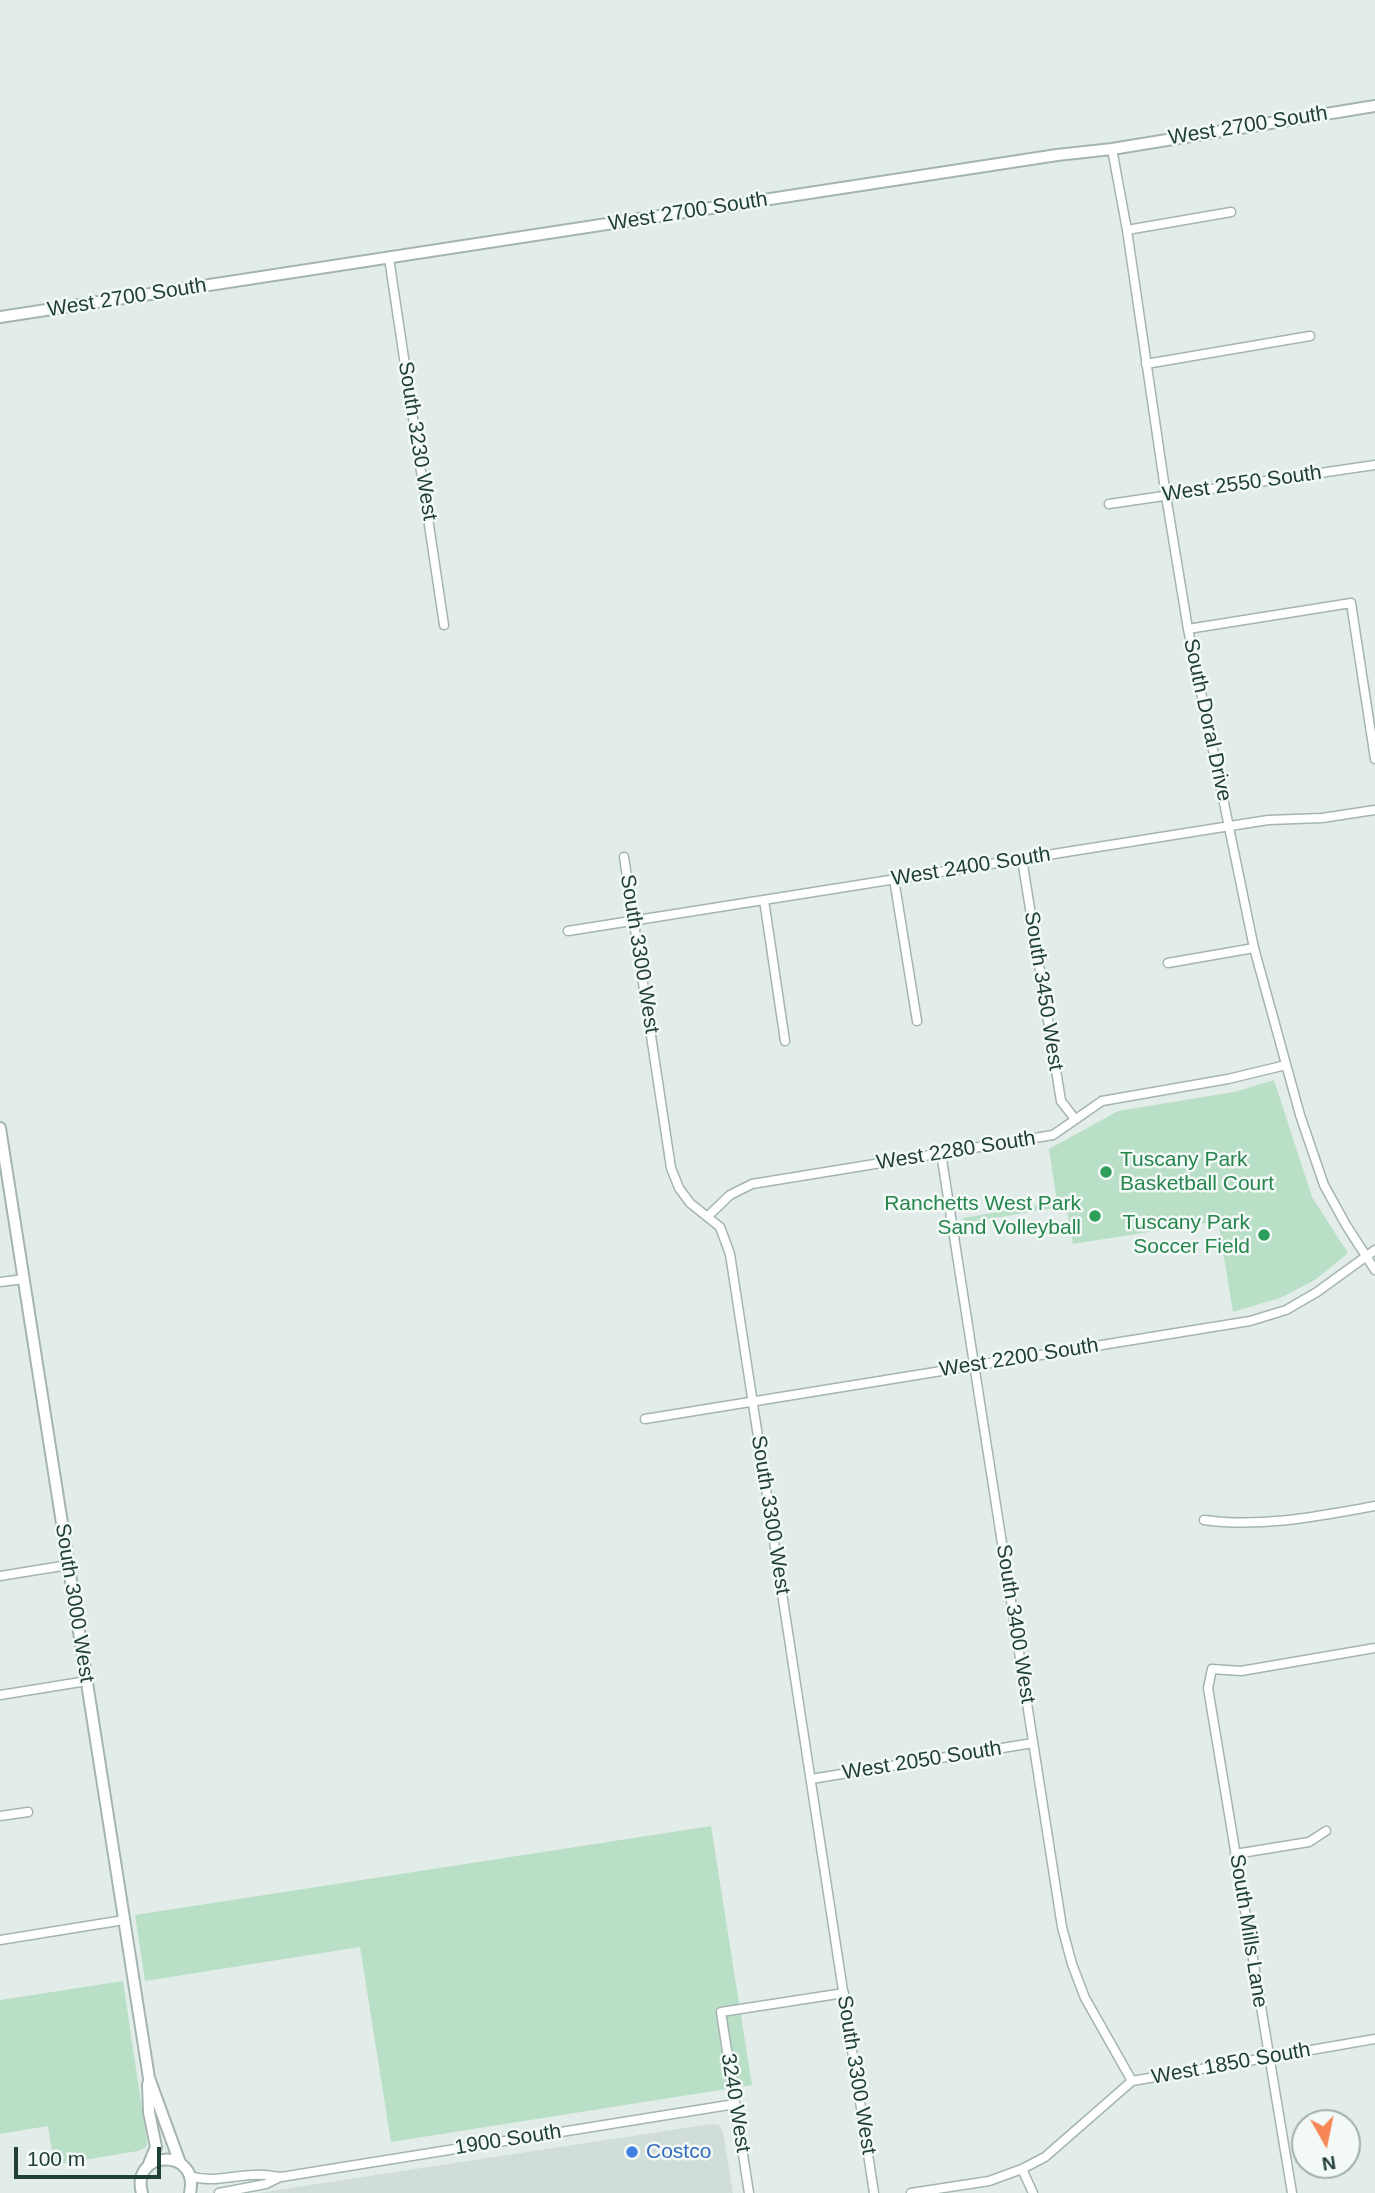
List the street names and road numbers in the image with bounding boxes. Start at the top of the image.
street label: West 2700 South [1167,101,1329,151]
street label: West 2700 South [607,187,769,237]
street label: West 2700 South [46,273,208,323]
street label: South 3230 West [392,360,442,522]
street label: West 2550 South [1161,460,1323,508]
street label: South Doral Drive [1177,636,1237,804]
street label: West 2400 South [890,842,1052,892]
street label: South 3300 West [614,873,664,1035]
street label: South 3450 West [1018,910,1068,1072]
street label: West 2280 South [875,1126,1037,1176]
street label: West 2200 South [938,1333,1100,1383]
street label: South 3300 West [745,1434,795,1596]
street label: South 3000 West [49,1522,99,1684]
street label: South 3400 West [990,1543,1040,1705]
street label: West 2050 South [841,1736,1003,1786]
street label: South Mills Lane [1223,1852,1273,2010]
street label: South 3300 West [831,1994,881,2156]
street label: West 1850 South [1150,2038,1312,2090]
street label: 3240 West [715,2052,755,2154]
street label: 1900 South [453,2119,563,2161]

